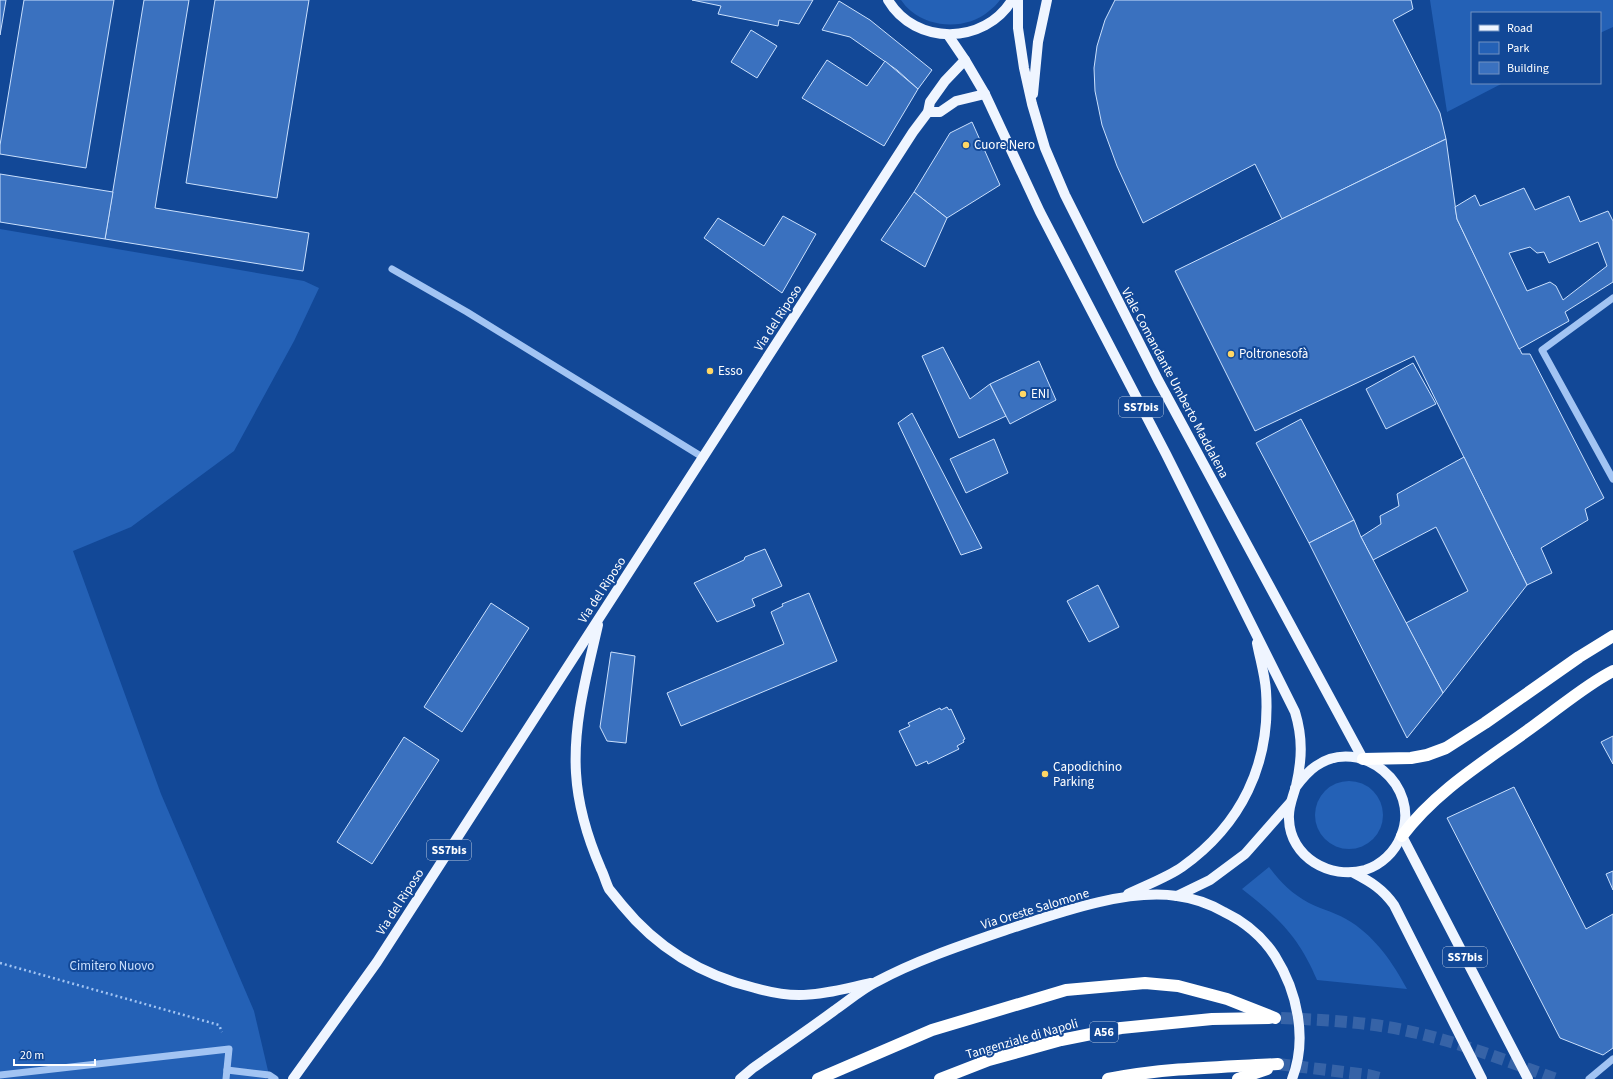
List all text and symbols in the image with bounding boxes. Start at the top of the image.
legend [1471,12,1601,84]
text: Road [1507,20,1533,37]
text: Park [1507,40,1529,57]
text: Building [1507,60,1549,77]
place label: Cuore Nero [974,136,1035,154]
marker: Cuore Nero [961,140,971,150]
street label: Via del Riposo [750,281,806,355]
street label: Viale Comandante Umberto Maddalena [1117,285,1233,481]
place label: Poltronesofà [1239,345,1308,363]
marker: Poltronesofà [1226,349,1236,359]
place label: Esso [718,362,743,380]
marker: Esso [705,366,715,376]
place label: ENI [1031,385,1050,403]
marker: ENI [1018,389,1028,399]
road number: SS7bis [1119,397,1163,417]
street label: Via del Riposo [574,553,630,627]
place label: Capodichino Parking [1053,758,1122,791]
marker: Capodichino Parking [1040,769,1050,779]
road number: SS7bis [427,840,471,860]
street label: Via del Riposo [372,865,428,939]
street label: Via Oreste Salomone [979,884,1091,934]
road number: SS7bis [1443,947,1487,967]
park label: Cimitero Nuovo [70,957,154,975]
street label: Tangenziale di Napoli [964,1014,1080,1064]
road number: A56 [1090,1022,1118,1042]
scale bar [14,1041,95,1067]
text: 20 m [20,1047,44,1064]

